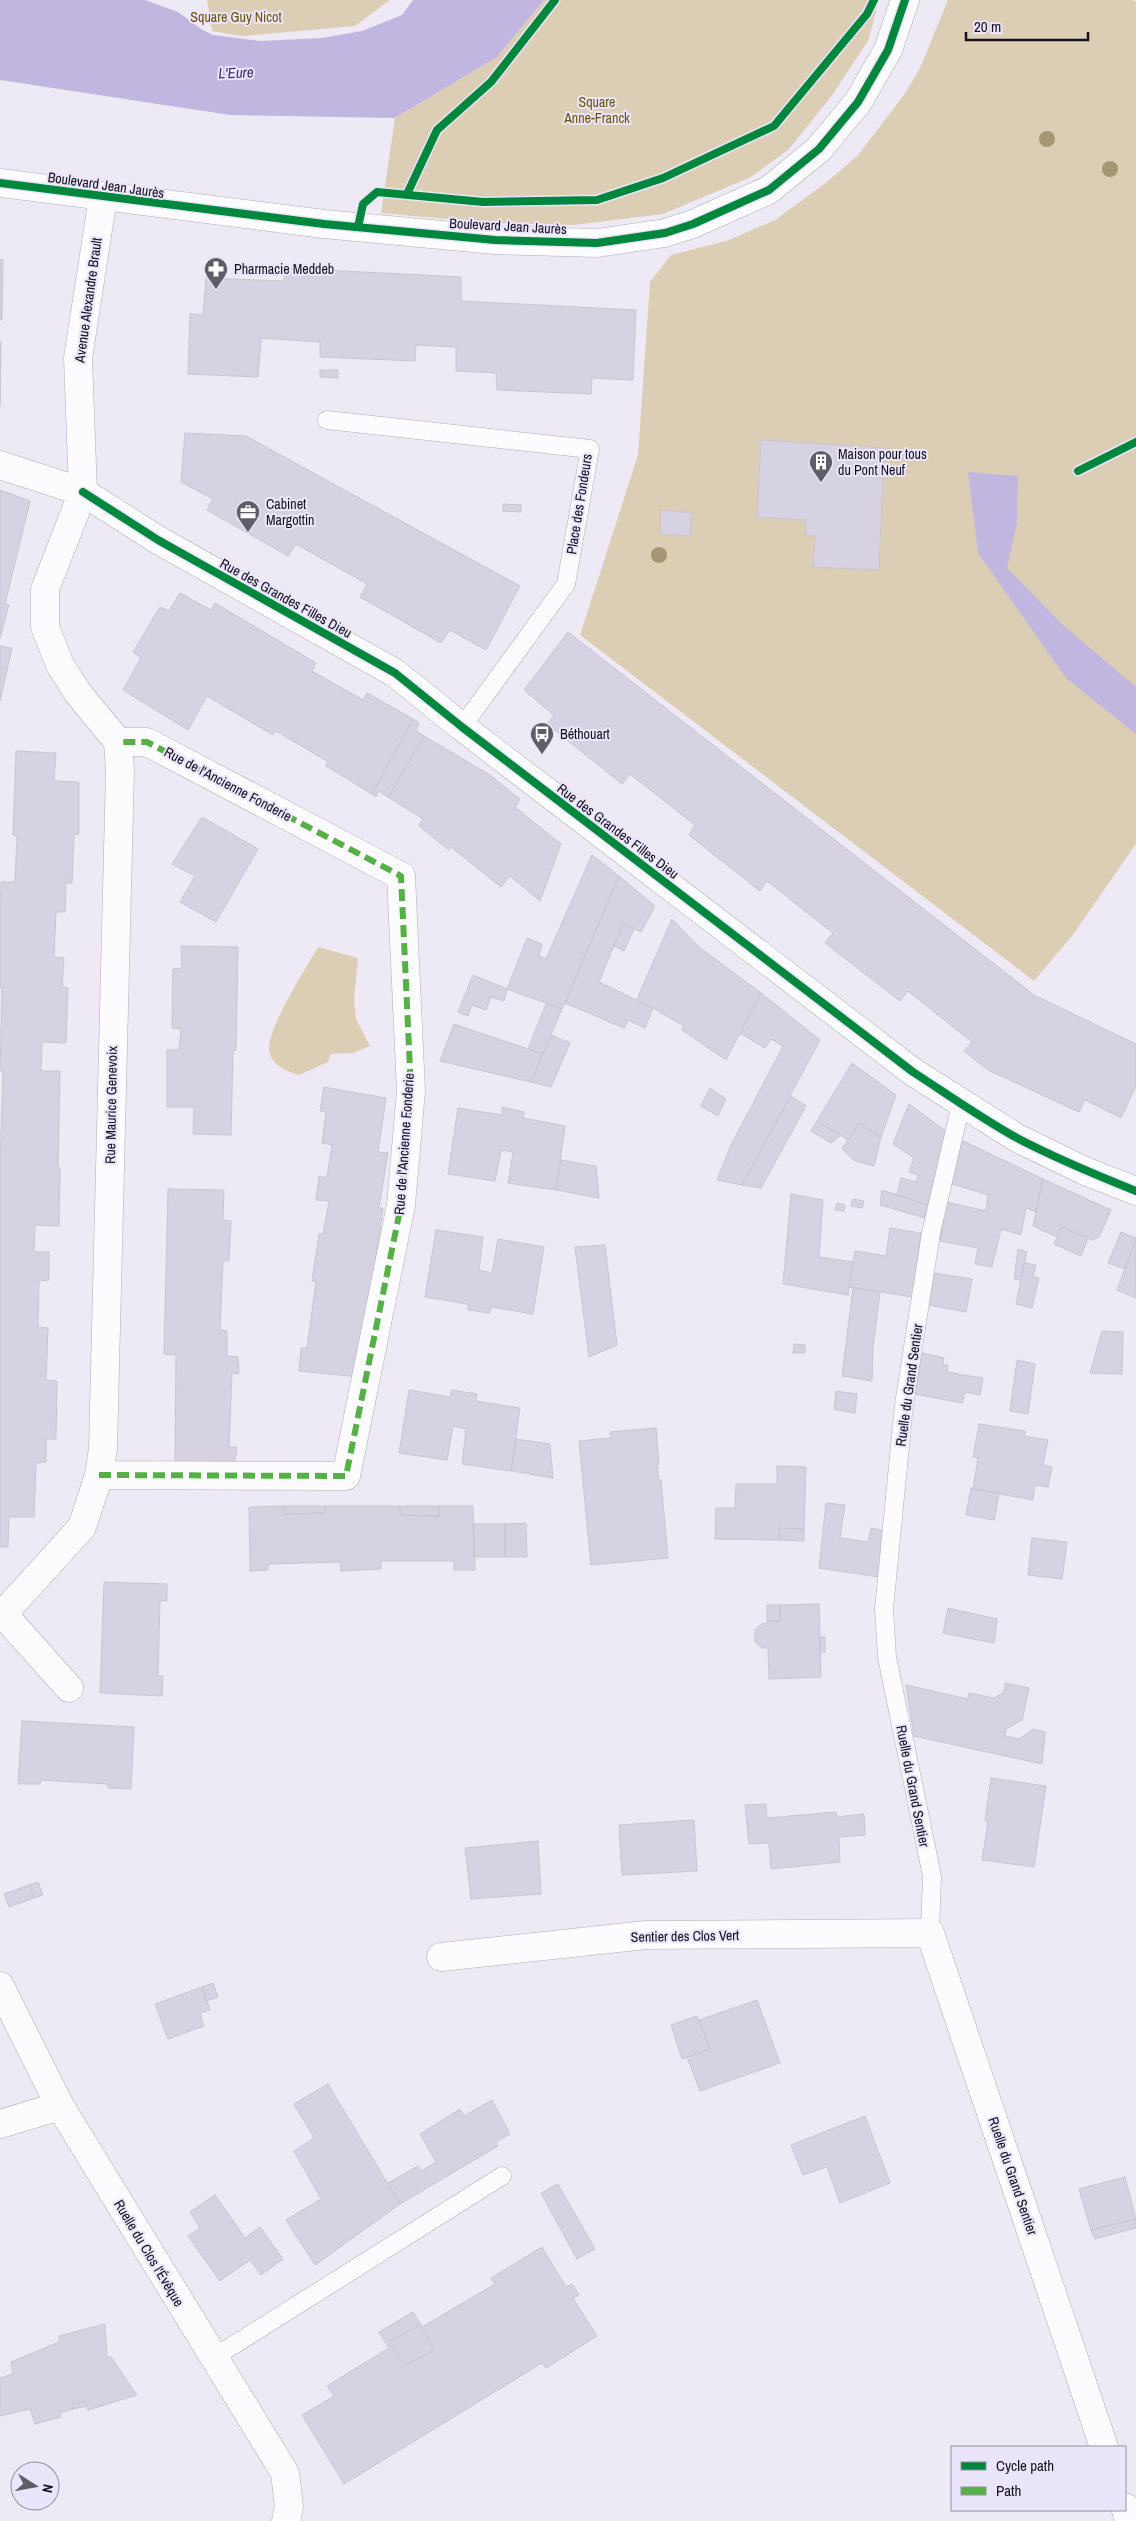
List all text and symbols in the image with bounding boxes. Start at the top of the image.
park label: Square Guy Nicot [190,8,282,26]
scale bar [966,10,1088,42]
text: 20 m [974,16,1001,37]
water label: L'Eure [218,61,254,84]
park label: Square Anne-Franck [563,93,630,127]
street label: Boulevard Jean Jaurès [47,168,166,202]
street label: Boulevard Jean Jaurès [449,214,567,238]
street label: Avenue Alexandre Brault [70,236,106,365]
pharmacy icon: Pharmacie Meddeb [203,256,229,290]
place label: Pharmacie Meddeb [234,260,334,278]
place label: Maison pour tous du Pont Neuf [838,445,927,479]
building icon: Maison pour tous du Pont Neuf [808,449,834,483]
street label: Place des Fondeurs [562,452,596,556]
place label: Cabinet Margottin [266,495,315,529]
office icon: Cabinet Margottin [235,499,261,533]
street label: Rue des Grandes Filles Dieu [217,554,355,642]
bus stop icon: Béthouart [529,721,555,755]
place label: Béthouart [560,725,610,743]
street label: Rue de l'Ancienne Fonderie [161,743,295,825]
street label: Rue des Grandes Filles Dieu [553,779,683,883]
street label: Rue Maurice Genevoix [101,1046,121,1164]
street label: Rue de l'Ancienne Fonderie [390,1073,418,1215]
street label: Ruelle du Grand Sentier [891,1322,927,1448]
street label: Ruelle du Grand Sentier [892,1724,934,1849]
street label: Sentier des Clos Vert [631,1926,739,1946]
street label: Ruelle du Grand Sentier [984,2115,1042,2238]
street label: Ruelle du Clos l'Évêque [110,2196,188,2310]
legend [951,2446,1126,2511]
text: Cycle path [996,2455,1054,2476]
north arrow [10,2461,60,2511]
text: Path [996,2480,1021,2501]
text: N [38,2483,57,2494]

